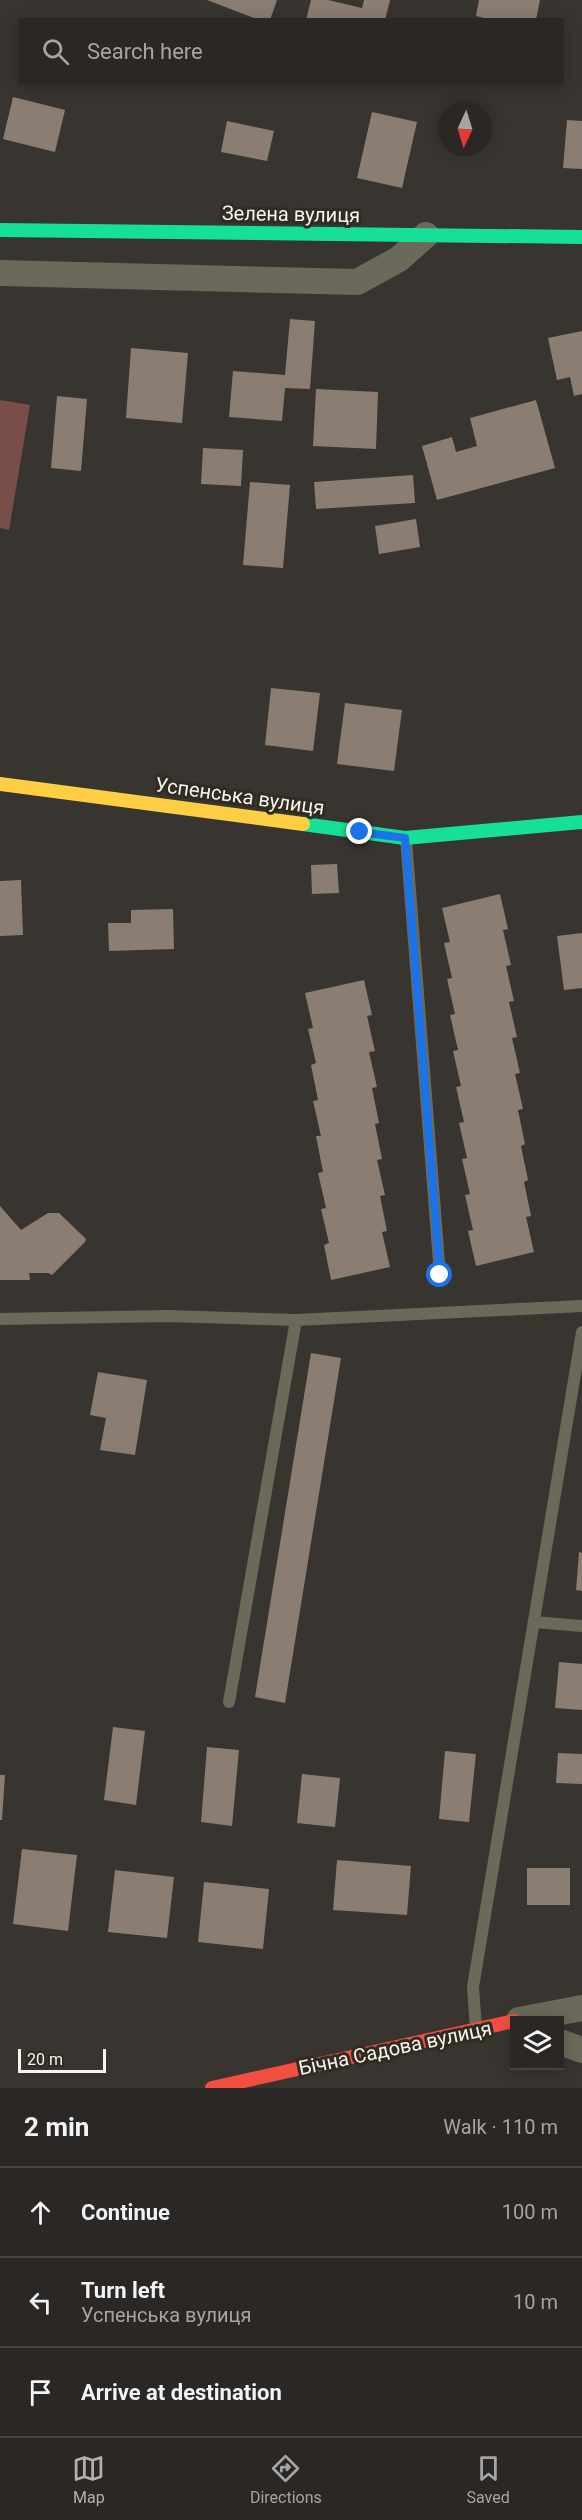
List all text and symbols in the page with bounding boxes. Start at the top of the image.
search box [18,18,564,84]
icon: search [39,35,72,68]
text: Search here [87,39,203,64]
north arrow [438,102,492,156]
street label: Зелена вулиця [222,201,360,227]
street label: Успенська вулиця [154,772,326,820]
route end [346,818,372,844]
route start [426,1261,452,1287]
street label: Бічна Садова вулиця [296,2016,494,2080]
map controls [510,2016,564,2070]
button: layers [510,2016,564,2070]
scale bar [18,2046,106,2074]
text: 20 m [27,2050,63,2069]
text: 2 min [24,2112,89,2142]
text: Walk · 110 m [443,2115,558,2139]
icon: ahead [24,2196,57,2229]
text: Continue [81,2200,170,2225]
text: 100 m [502,2200,558,2224]
text: Turn left [81,2278,165,2303]
icon: left [24,2286,57,2319]
text: 10 m [513,2290,558,2314]
text: Успенська вулиця [81,2303,252,2327]
icon: arrive [24,2376,57,2409]
text: Arrive at destination [81,2380,282,2405]
tab: Map [72,2452,105,2507]
tab: Directions [250,2452,322,2507]
tab: Saved [466,2452,510,2507]

